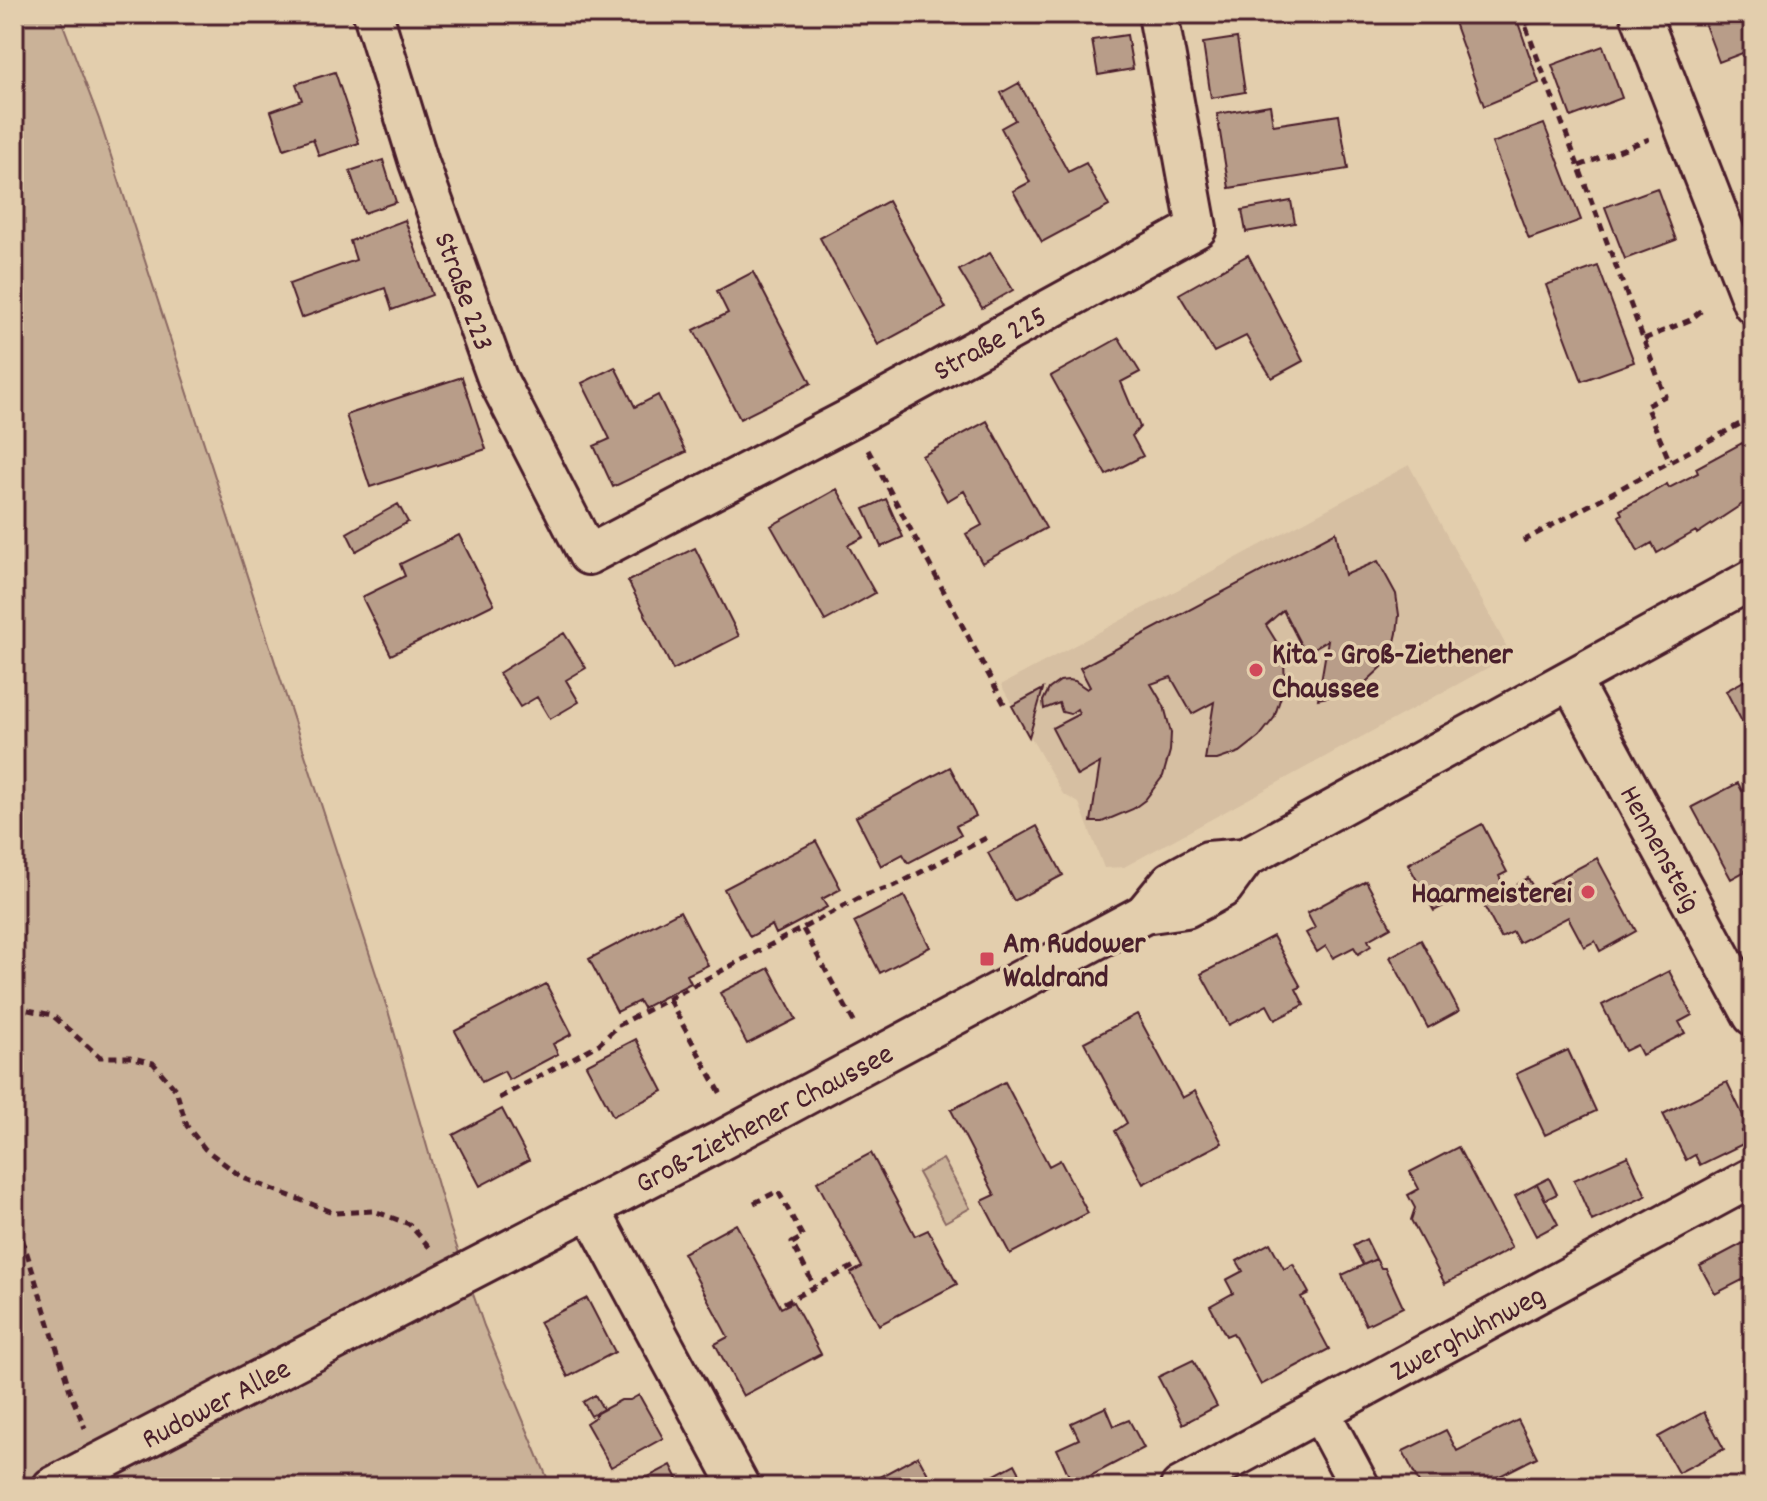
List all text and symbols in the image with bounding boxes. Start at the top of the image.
street label: Straße 223 [420,227,502,358]
street label: Straße 225 [927,297,1056,395]
place label: Kita - Groß-Ziethener Chaussee [1272,636,1514,713]
marker: Kita - Groß-Ziethener Chaussee [1247,661,1265,679]
street label: Hennensteig [1606,779,1710,921]
place label: Haarmeisterei [1411,875,1573,918]
marker: Haarmeisterei [1579,883,1597,901]
place label: Am Rudower Waldrand [1003,925,1146,1002]
marker: Am Rudower Waldrand [978,950,996,968]
street label: Groß-Ziethener Chaussee [629,1035,902,1207]
street label: Zwerghuhnweg [1384,1276,1554,1395]
street label: Rudower Allee [135,1350,300,1463]

